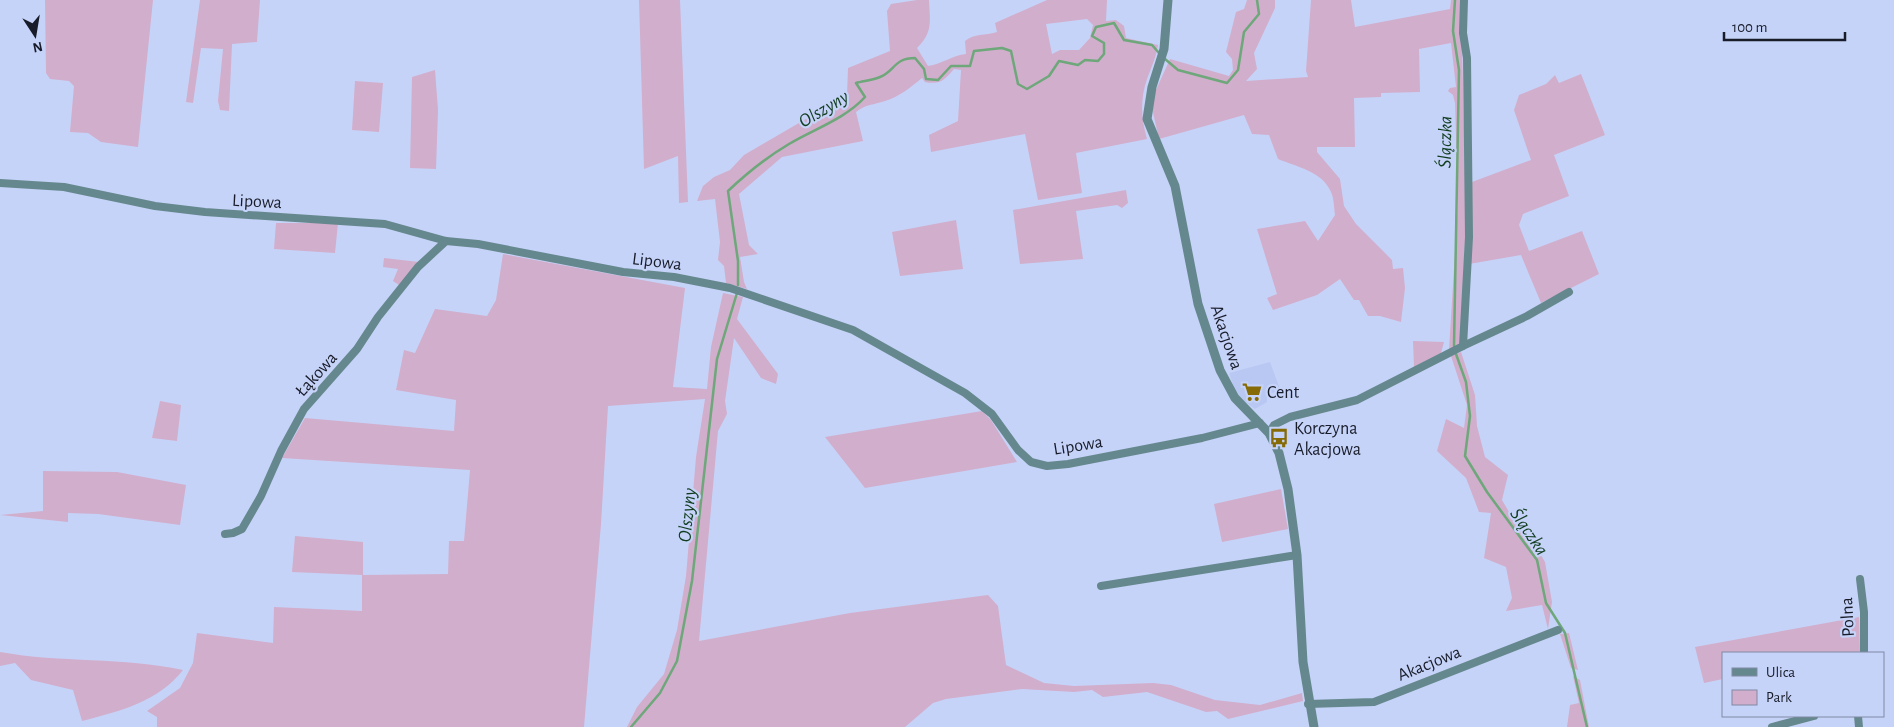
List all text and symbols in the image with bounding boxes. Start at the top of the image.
north arrow [10,10,60,60]
scale bar [1724,10,1845,42]
text: 100 m [1732,20,1767,35]
text: N [31,39,44,55]
water label: Olszyny [796,87,852,131]
water label: Ślączka [1434,116,1455,168]
street label: Lipowa [232,192,282,212]
street label: Lipowa [631,250,683,274]
street label: Akacjowa [1207,303,1245,372]
street label: Łąkowa [292,349,341,400]
supermarket icon: Cent [1241,381,1263,403]
place label: Cent [1267,384,1300,402]
place label: Korczyna Akacjowa [1294,420,1361,459]
bus stop icon: Korczyna Akacjowa [1268,427,1290,449]
street label: Lipowa [1052,433,1104,459]
water label: Olszyny [675,487,700,543]
water label: Ślączka [1506,504,1553,559]
street label: Polna [1838,597,1858,637]
street label: Akacjowa [1395,643,1464,685]
legend [1722,652,1884,717]
text: Ulica [1766,665,1795,680]
text: Park [1766,690,1792,705]

